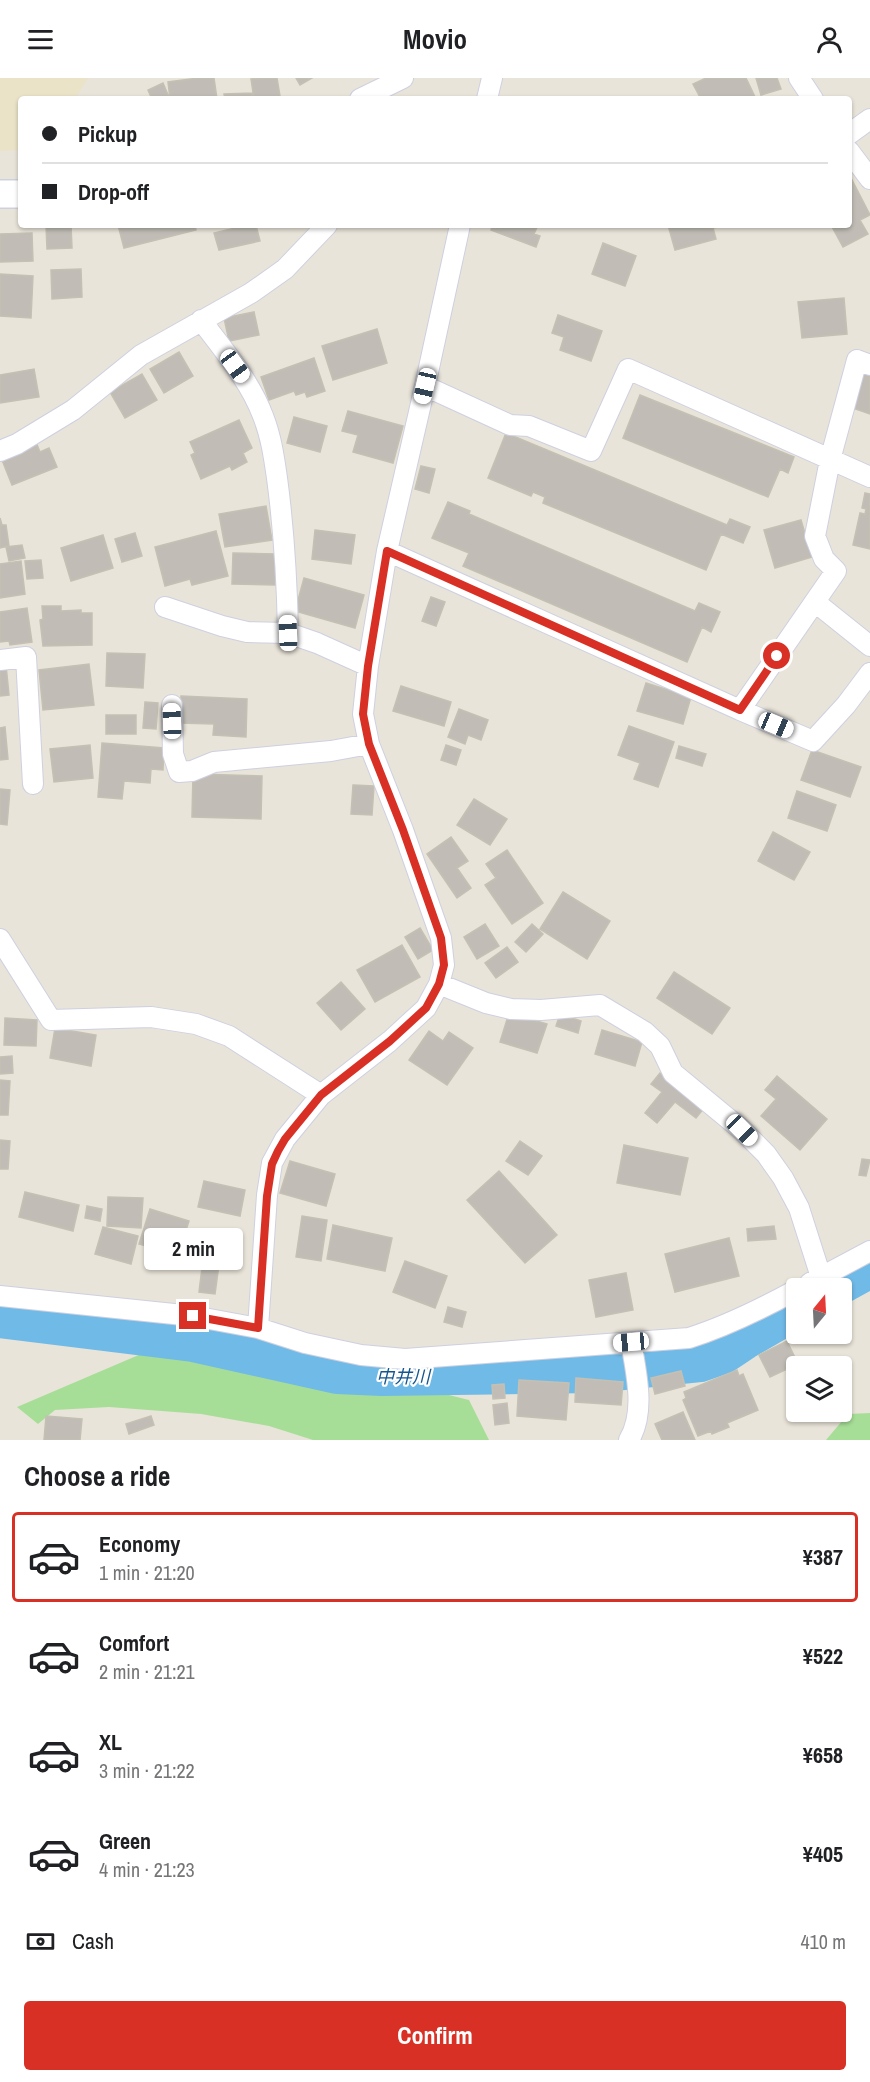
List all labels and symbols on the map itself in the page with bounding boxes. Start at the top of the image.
car [217,346,253,386]
car [412,366,438,406]
car [278,615,298,651]
route start [763,642,790,669]
car [162,703,182,739]
car [756,710,796,740]
car [723,1111,761,1149]
callout: 2 min [144,1229,242,1271]
north arrow [786,1278,852,1344]
route end [179,1302,206,1329]
car [612,1331,650,1353]
water label: 中井川 [376,1364,432,1389]

